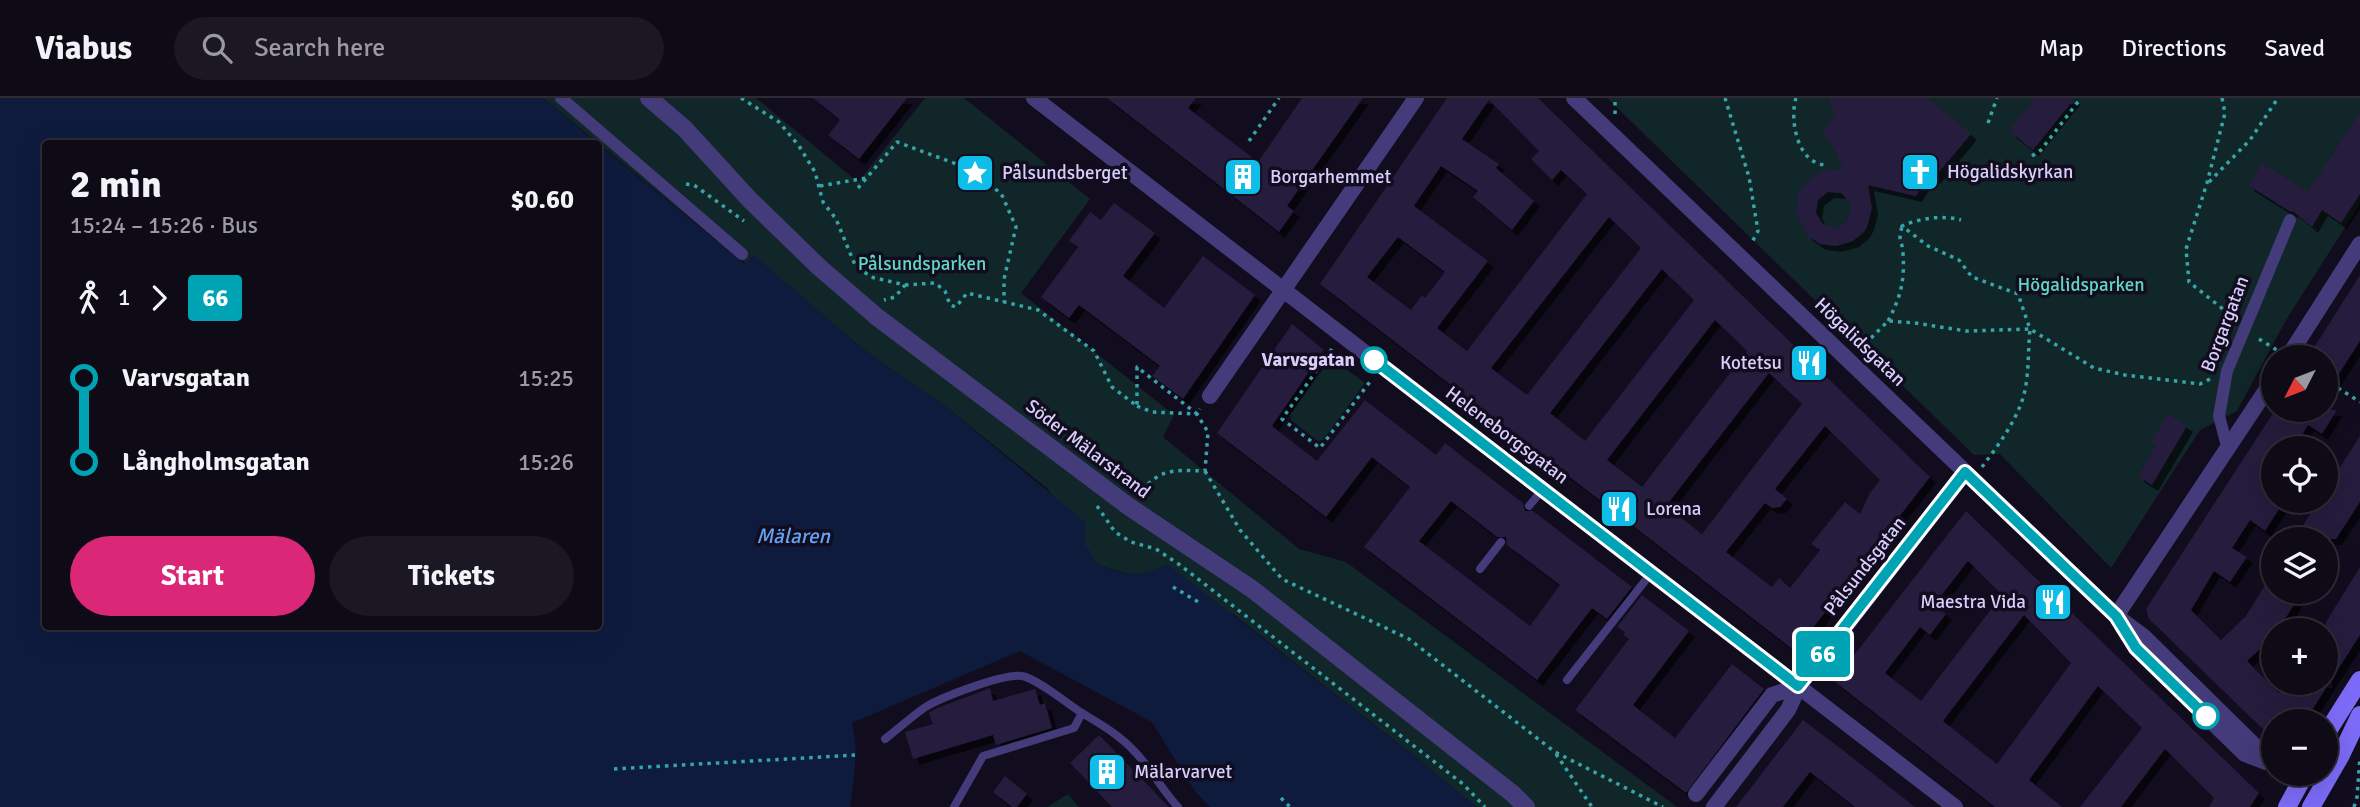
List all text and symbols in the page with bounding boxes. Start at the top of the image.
search box [174,17,664,80]
text: Viabus [35,28,132,69]
icon: search [198,29,236,67]
text: Search here [254,32,385,64]
text: Map [2039,33,2084,63]
text: Directions [2122,33,2227,63]
text: Saved [2265,33,2325,63]
church icon: Högalidskyrkan [1899,151,1941,193]
place icon: Pålsundsberget [954,152,996,194]
building icon: Borgarhemmet [1222,156,1264,198]
place label: Högalidskyrkan [1947,160,2073,184]
text: 2 min [70,161,162,208]
place label: Pålsundsberget [1002,161,1128,185]
place label: Borgarhemmet [1270,165,1391,189]
text: $0.60 [510,184,574,216]
text: 15:24 – 15:26 · Bus [70,211,258,240]
park label: Pålsundsparken [858,252,986,276]
park label: Högalidsparken [2017,273,2145,297]
street label: Borgargatan [2196,273,2254,375]
icon: walk [70,279,108,317]
icon: forward [140,279,178,317]
text: 1 [118,283,130,312]
text: 66 [202,283,228,313]
street label: Högalidsgatan [1809,293,1911,391]
restaurant icon: Kotetsu [1788,342,1830,384]
north arrow [2261,345,2338,422]
map controls [2261,345,2338,786]
marker: Varvsgatan [1361,347,1387,373]
place label: Varvsgatan [1262,348,1355,372]
place label: Kotetsu [1720,351,1782,375]
text: Varvsgatan [122,362,250,394]
text: 15:25 [518,364,574,393]
street label: Heleneborgsgatan [1441,381,1573,489]
street label: Söder Mälarstrand [1021,394,1155,504]
button: locate [2261,436,2338,513]
text: Långholmsgatan [122,446,310,478]
text: 15:26 [518,448,574,477]
restaurant icon: Lorena [1598,488,1640,530]
place label: Lorena [1646,497,1701,521]
street label: Pålsundsgatan [1819,512,1911,620]
water label: Mälaren [756,523,830,549]
button: layers [2261,527,2338,604]
button: Start [70,536,315,616]
button: Tickets [329,536,574,616]
restaurant icon: Maestra Vida [2032,581,2074,623]
place label: Maestra Vida [1920,590,2026,614]
button: + [2261,618,2338,695]
line badge: 66 [1792,631,1854,677]
text: 66 [1810,639,1836,669]
unlabelled marker [2193,703,2219,729]
button: − [2261,709,2338,786]
building icon: Mälarvarvet [1086,751,1128,793]
place label: Mälarvarvet [1134,760,1232,784]

